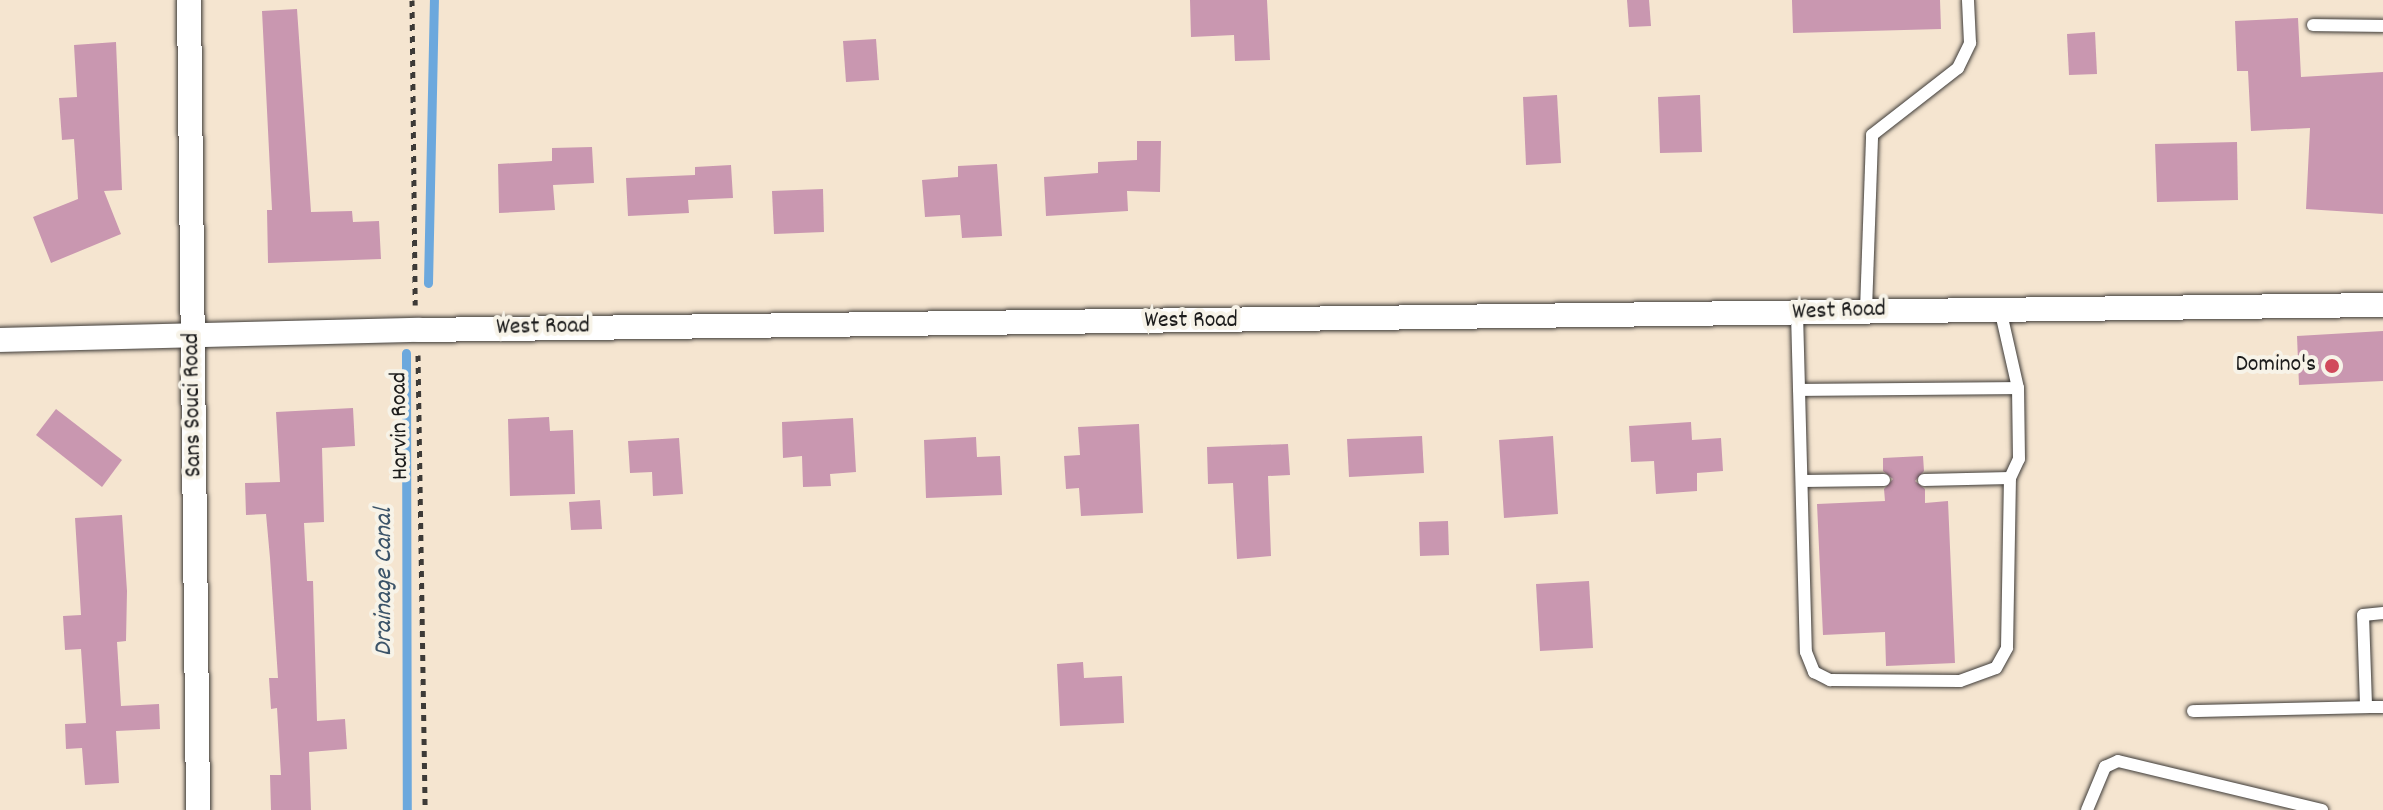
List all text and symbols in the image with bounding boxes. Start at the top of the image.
street label: West Road [1792,296,1886,328]
street label: West Road [1144,308,1238,336]
street label: West Road [496,313,590,343]
street label: Sans Souci Road [178,332,210,478]
place label: Domino's [2235,352,2316,380]
marker: Domino's [2323,357,2341,375]
street label: Harvin Road [386,372,416,480]
water label: Drainage Canal [369,508,401,656]

